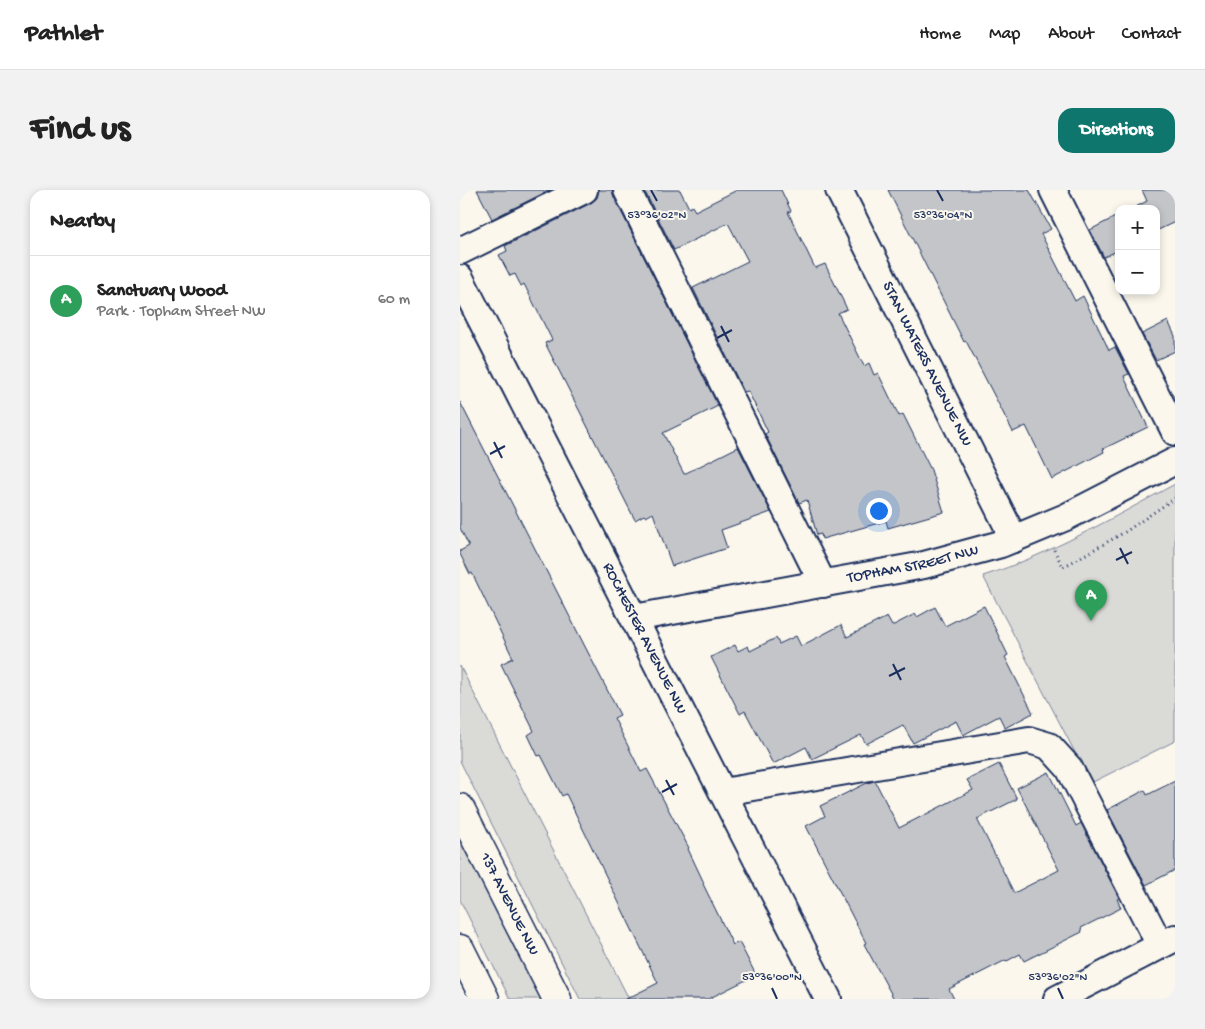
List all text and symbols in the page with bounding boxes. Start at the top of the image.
text: Pathlet [25,20,102,49]
text: Home [919,24,961,45]
text: Map [989,24,1020,45]
text: About [1048,24,1094,45]
text: Contact [1122,24,1180,45]
button: Directions [1058,108,1175,153]
text: Find us [30,110,130,151]
map controls [1115,205,1160,295]
button: + [1115,205,1160,250]
text: 53°36'02"N [628,209,687,223]
text: 53°36'04"N [914,209,972,223]
text: Nearby [50,210,115,235]
button: − [1115,250,1160,295]
street label: STAN WATERS AVENUE NW [877,279,976,450]
text: Sanctuary Wood [97,280,227,303]
text: A [61,291,71,310]
text: 60 m [378,291,410,310]
text: Park · Topham Street NW [97,303,266,322]
your location [866,498,892,524]
street label: TOPHAM STREET NW [845,541,981,589]
street label: ROCHESTER AVENUE NW [598,560,691,718]
pin: A [1075,580,1107,621]
street label: 137 AVENUE NW [474,849,543,959]
text: 53°36'00"N [742,971,802,985]
text: 53°36'02"N [1029,971,1088,985]

